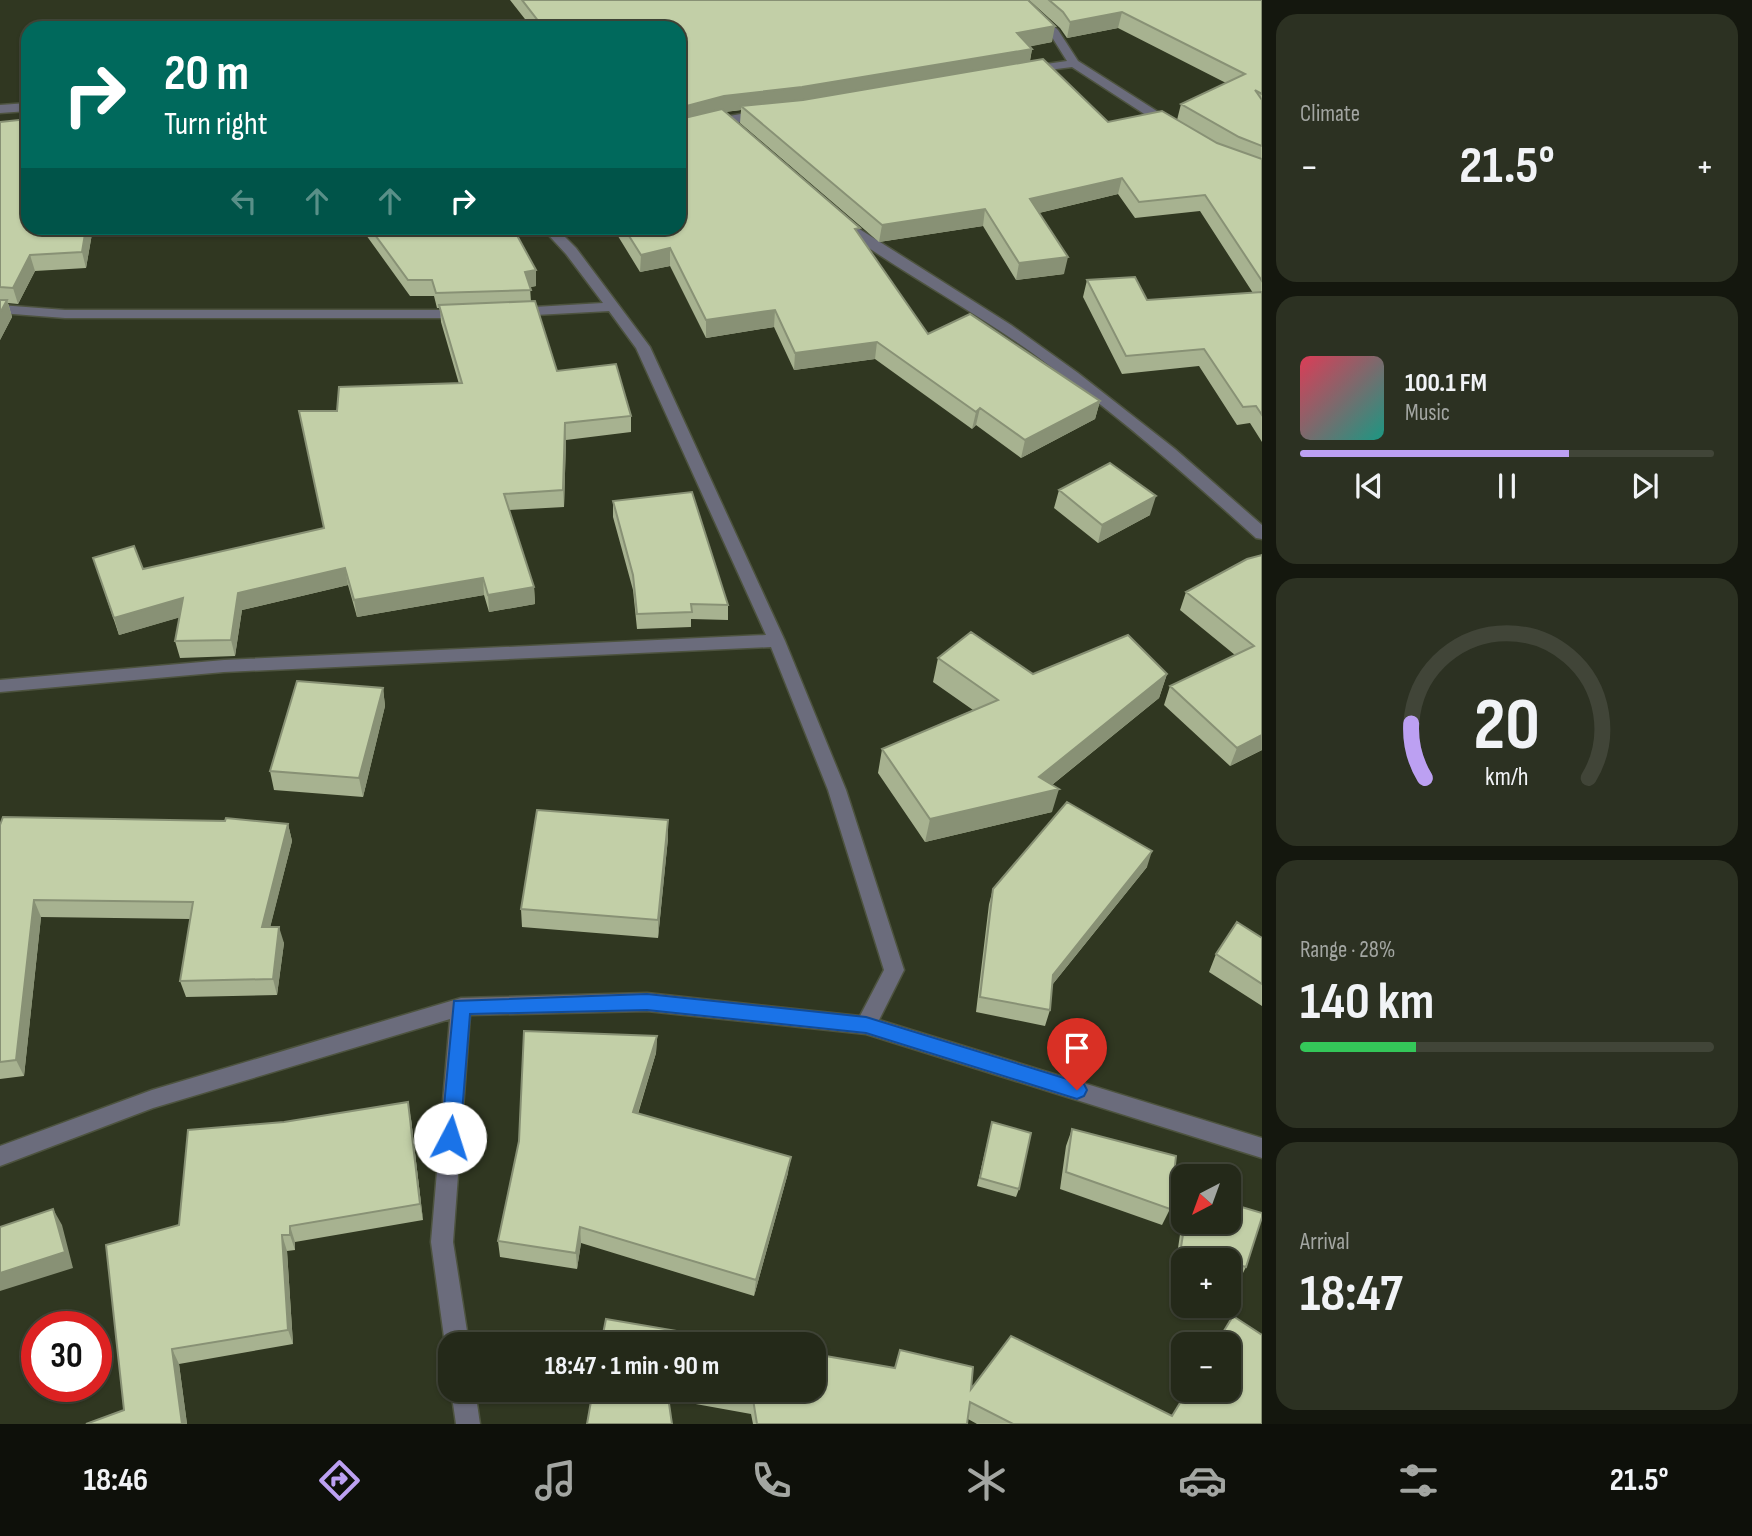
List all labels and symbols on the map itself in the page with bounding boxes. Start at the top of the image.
pin [1047,1018,1107,1090]
position arrow [413,1101,487,1175]
north arrow [1171,1164,1241,1234]
speed limit sign: 30 [21,1311,112,1402]

